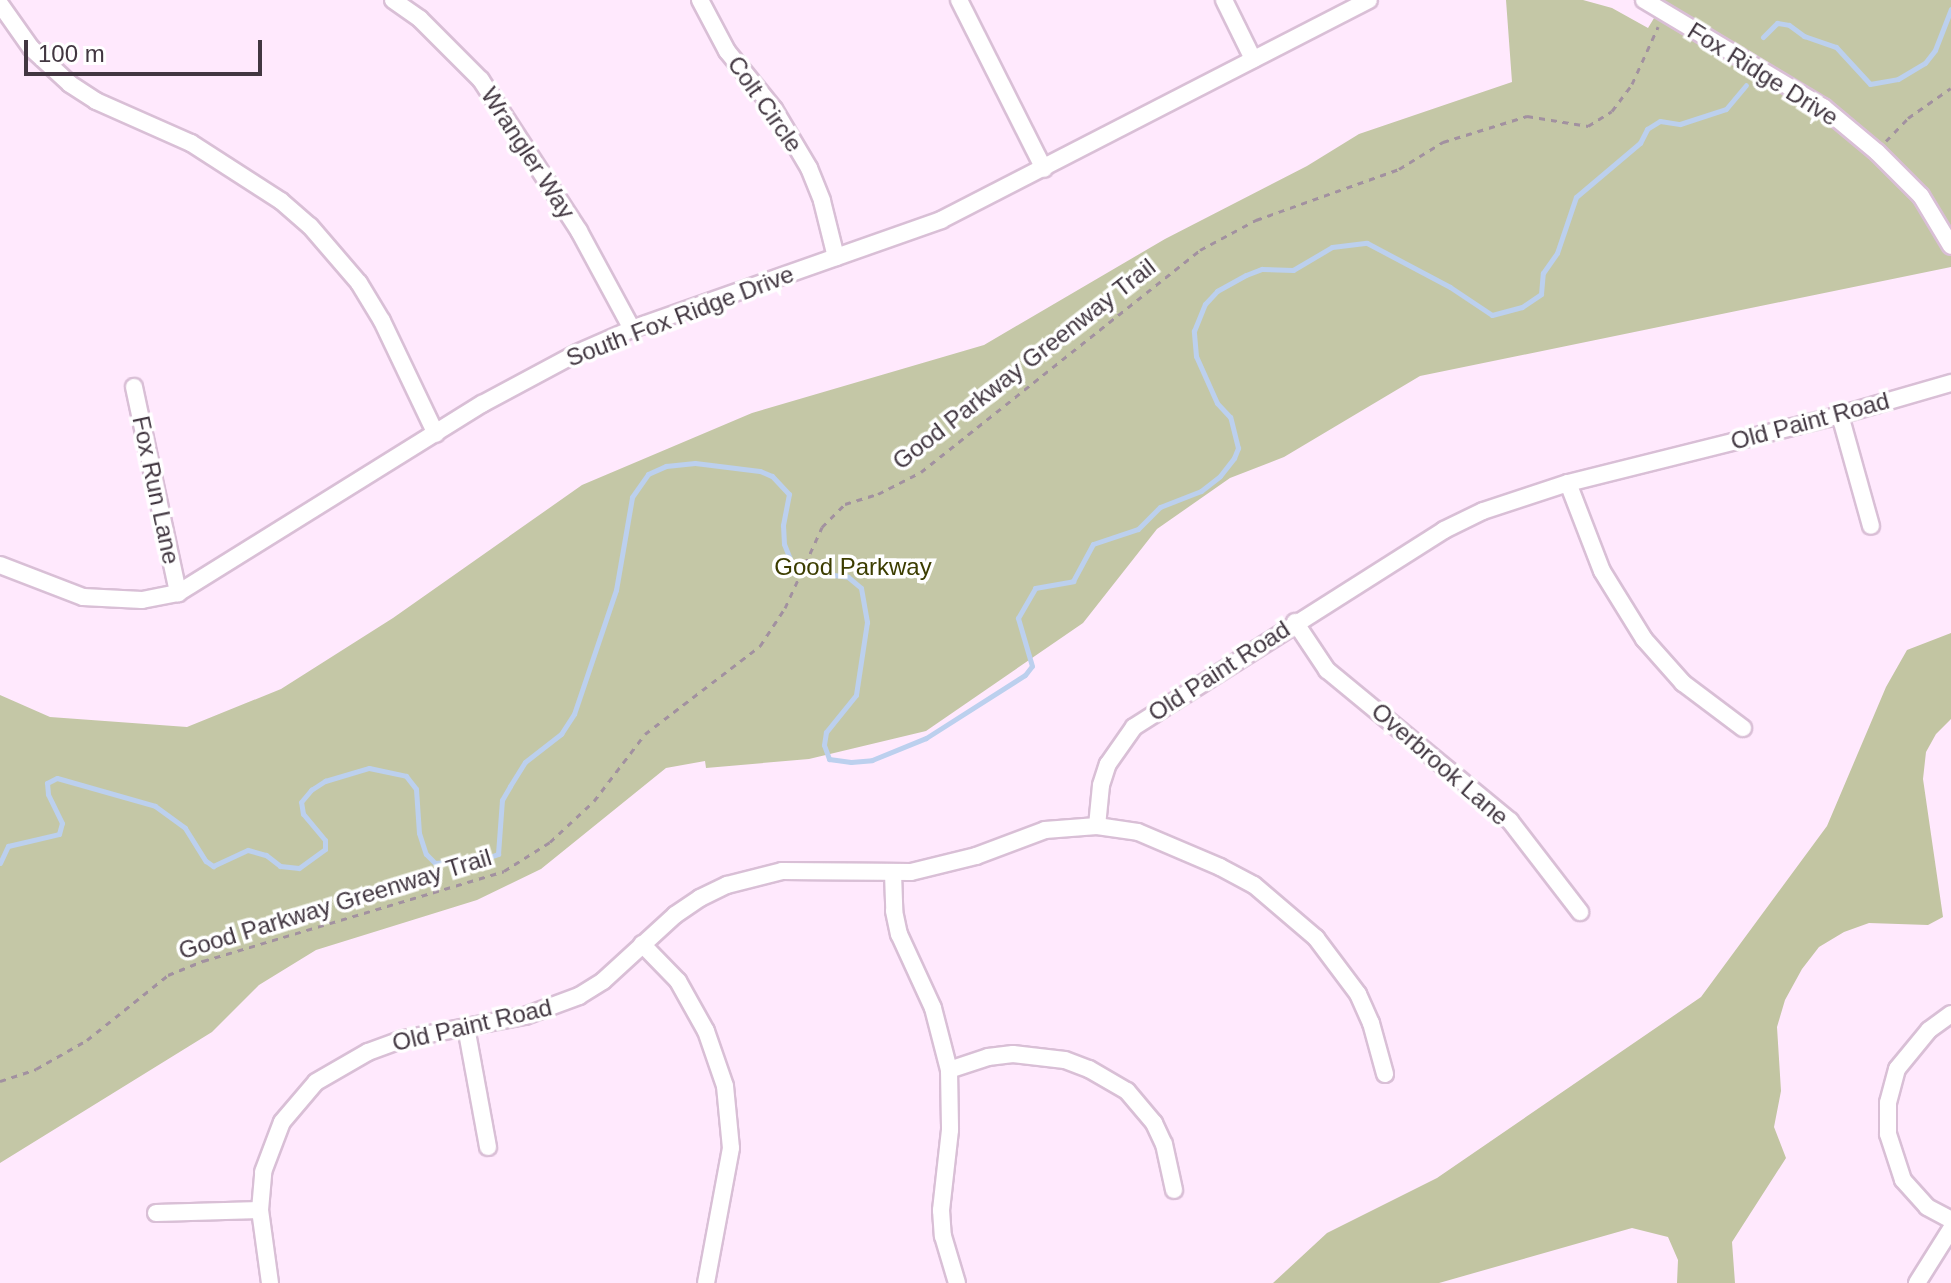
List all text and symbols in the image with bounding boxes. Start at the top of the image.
street label: Fox Ridge Drive [1682,16,1844,132]
scale bar [28,24,266,74]
text: 100 m [38,40,105,67]
street label: Colt Circle [721,50,809,158]
street label: Wrangler Way [475,82,581,224]
street label: Good Parkway Greenway Trail [887,252,1161,476]
street label: South Fox Ridge Drive [562,259,798,373]
street label: Old Paint Road [1728,386,1892,456]
street label: Fox Run Lane [126,413,186,567]
park label: Good Parkway [774,553,932,581]
street label: Old Paint Road [1143,615,1295,727]
street label: Overbrook Lane [1366,697,1514,831]
street label: Good Parkway Greenway Trail [175,843,495,965]
street label: Old Paint Road [389,993,555,1057]

